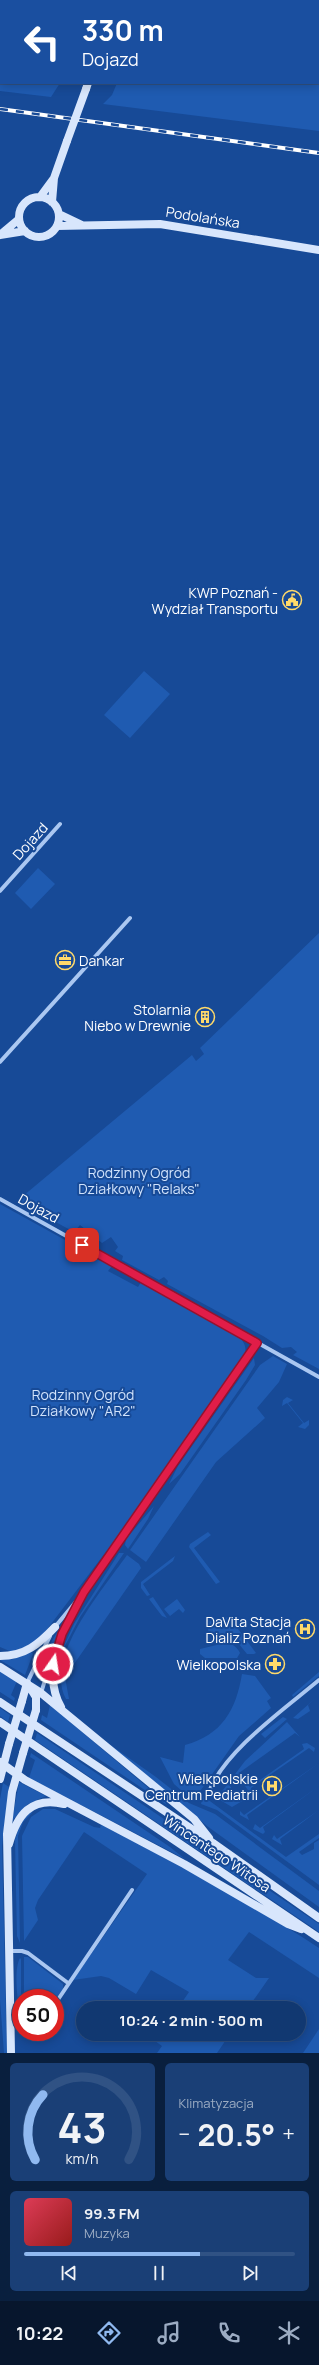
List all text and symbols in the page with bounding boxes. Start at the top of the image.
text: 330 m [82,11,164,49]
icon: left [16,16,68,68]
text: Dojazd [82,47,139,71]
street label: Podolańska [165,202,241,232]
place label: KWP Poznań - Wydział Transportu [152,583,278,618]
public building icon: KWP Poznań - Wydział Transportu [281,589,303,611]
street label: Dojazd [8,818,52,864]
office icon: Dankar [54,949,76,971]
place label: Dankar [79,951,124,970]
place label: Stolarnia Niebo w Drewnie [84,1000,191,1035]
building icon: Stolarnia Niebo w Drewnie [194,1006,216,1028]
park label: Rodzinny Ogród Działkowy "Relaks" [78,1163,200,1198]
street label: Dojazd [15,1189,63,1227]
pin [65,1228,99,1262]
icon: arrive [71,1234,93,1256]
park label: Rodzinny Ogród Działkowy "AR2" [30,1385,136,1420]
place label: DaVita Stacja Dializ Poznań [206,1612,291,1647]
hospital icon: DaVita Stacja Dializ Poznań [294,1618,316,1640]
position arrow [32,1643,74,1685]
pharmacy icon: Wielkopolska [264,1653,286,1675]
place label: Wielkopolska [176,1655,261,1674]
place label: Wielkpolskie Centrum Pediatrii [145,1769,258,1804]
hospital icon: Wielkpolskie Centrum Pediatrii [261,1775,283,1797]
street label: Wincentego Witosa [160,1810,274,1896]
speed limit sign: 50 [12,1989,64,2041]
text: 10:24 · 2 min · 500 m [119,2010,263,2031]
text: Klimatyzacja [179,2094,254,2112]
text: 43 [57,2099,107,2155]
text: 20.5° [197,2114,275,2155]
text: − [179,2119,190,2149]
text: + [282,2119,295,2149]
text: km/h [66,2149,99,2168]
text: 99.3 FM [84,2203,140,2224]
text: Muzyka [84,2224,130,2242]
icon: previous [58,2262,80,2284]
icon: pause [148,2262,170,2284]
icon: next [239,2262,261,2284]
icon: directions [95,2319,123,2347]
icon: music [155,2319,183,2347]
icon: phone [215,2319,243,2347]
icon: climate [275,2319,303,2347]
text: 10:22 [16,2321,63,2345]

